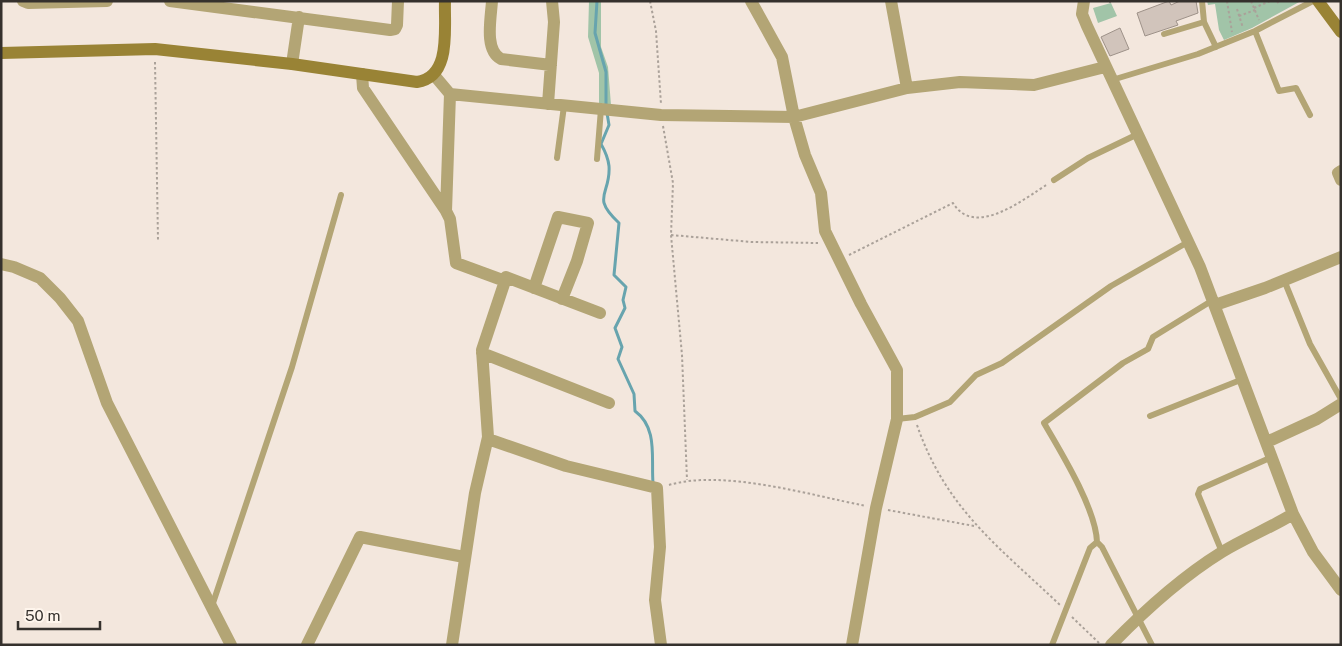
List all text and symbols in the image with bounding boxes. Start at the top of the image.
scale bar [18,598,100,630]
text: 50 m [25,607,60,624]

